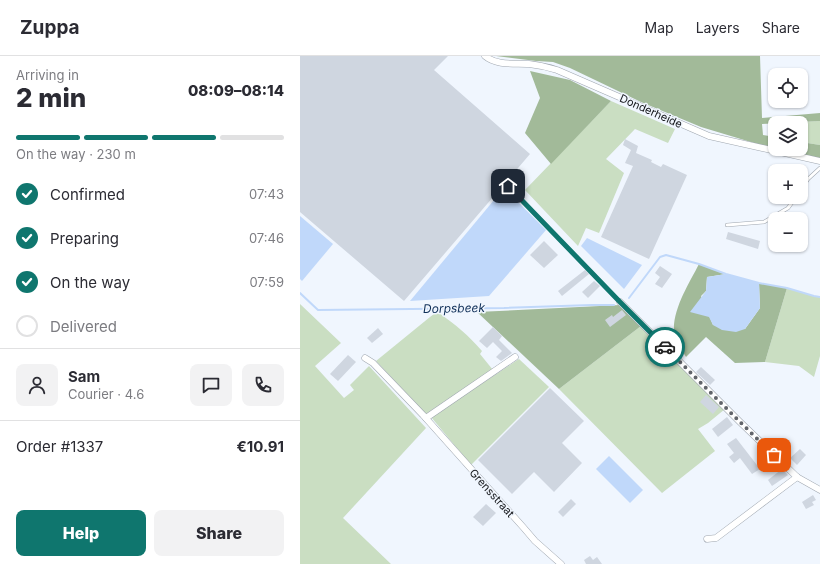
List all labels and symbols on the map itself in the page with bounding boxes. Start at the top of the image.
street label: Donderheide [617,91,685,131]
pin [491,169,525,203]
water label: Dorpsbeek [423,300,486,316]
courier [645,327,685,367]
pin [757,438,791,472]
street label: Grensstraat [467,466,518,520]

